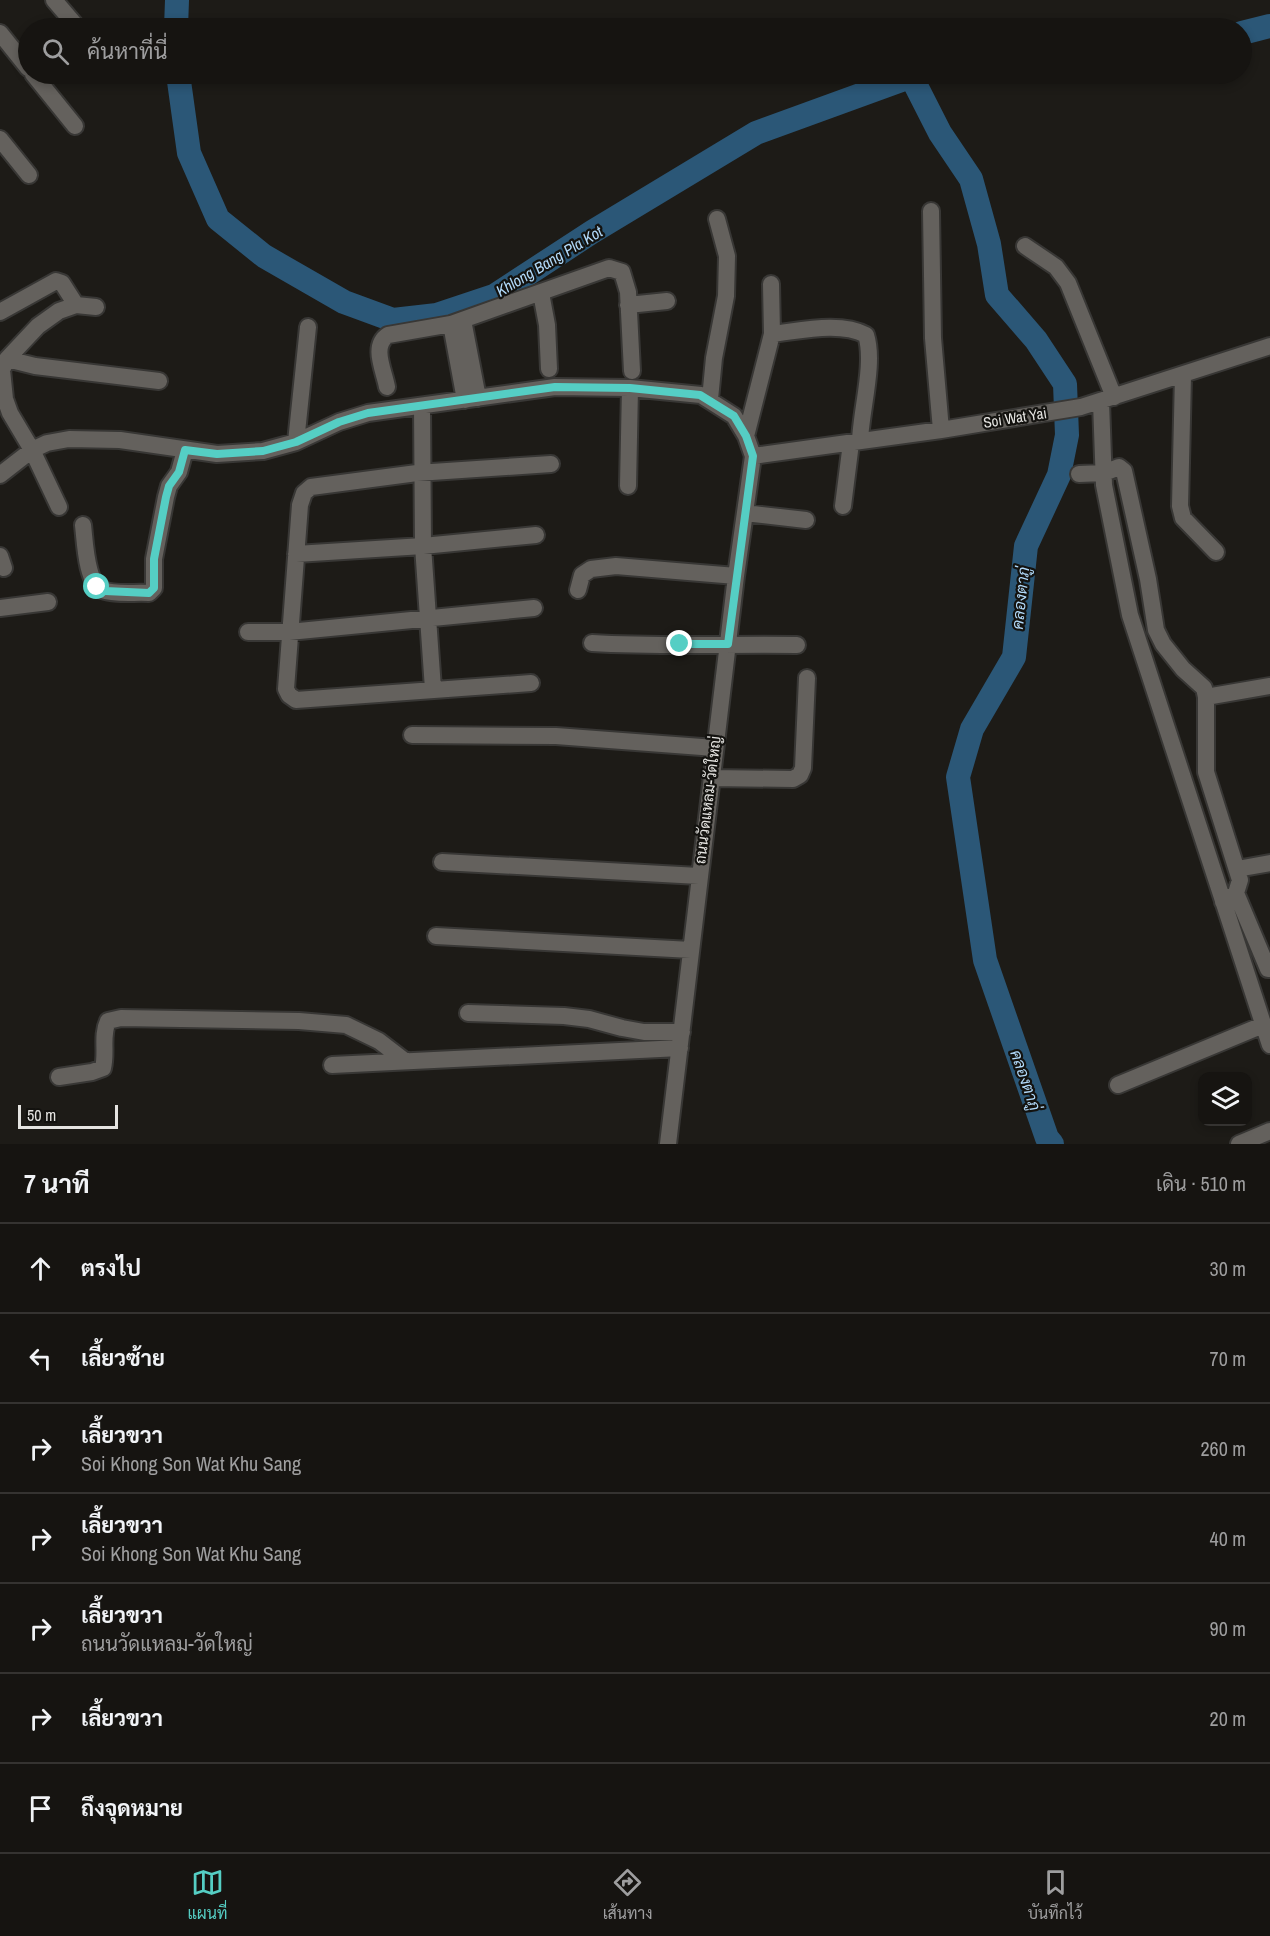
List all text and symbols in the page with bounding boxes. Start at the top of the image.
search box [18,18,1252,84]
icon: search [39,35,72,68]
text: ค้นหาที่นี่ [87,36,167,66]
water label: Khlong Bang Pla Kot [491,220,607,302]
street label: Soi Wat Yai [982,402,1048,433]
water label: คลองตาภู่ [1006,565,1035,631]
route start [83,573,109,599]
route end [666,630,692,656]
street label: ถนนวัดแหลม-วัดใหญ่ [689,735,726,865]
water label: คลองตาภู่ [1004,1047,1047,1114]
map controls [1198,1072,1252,1126]
button: layers [1198,1072,1252,1126]
scale bar [18,1102,118,1130]
text: 50 m [27,1104,56,1126]
text: 7 นาที [24,1166,90,1201]
text: เดิน · 510 m [1156,1170,1246,1197]
icon: ahead [24,1252,57,1285]
text: ตรงไป [81,1253,141,1283]
text: 30 m [1210,1255,1246,1282]
icon: left [24,1342,57,1375]
text: เลี้ยวซ้าย [81,1343,165,1373]
text: 70 m [1210,1345,1246,1372]
text: เลี้ยวขวา [81,1420,163,1450]
icon: right [24,1432,57,1465]
text: 260 m [1200,1435,1246,1462]
text: Soi Khong Son Wat Khu Sang [81,1450,301,1477]
text: เลี้ยวขวา [81,1510,163,1540]
icon: right [24,1522,57,1555]
text: 40 m [1210,1525,1246,1552]
text: Soi Khong Son Wat Khu Sang [81,1540,301,1567]
text: เลี้ยวขวา [81,1600,163,1630]
icon: right [24,1612,57,1645]
text: 90 m [1210,1615,1246,1642]
text: ถนนวัดแหลม-วัดใหญ่ [81,1630,253,1657]
icon: right [24,1702,57,1735]
text: เลี้ยวขวา [81,1703,163,1733]
text: 20 m [1210,1705,1246,1732]
icon: arrive [24,1792,57,1825]
text: ถึงจุดหมาย [81,1793,183,1823]
tab: แผนที่ [188,1866,227,1924]
tab: เส้นทาง [603,1866,653,1924]
tab: บันทึกไว้ [1028,1866,1082,1924]

